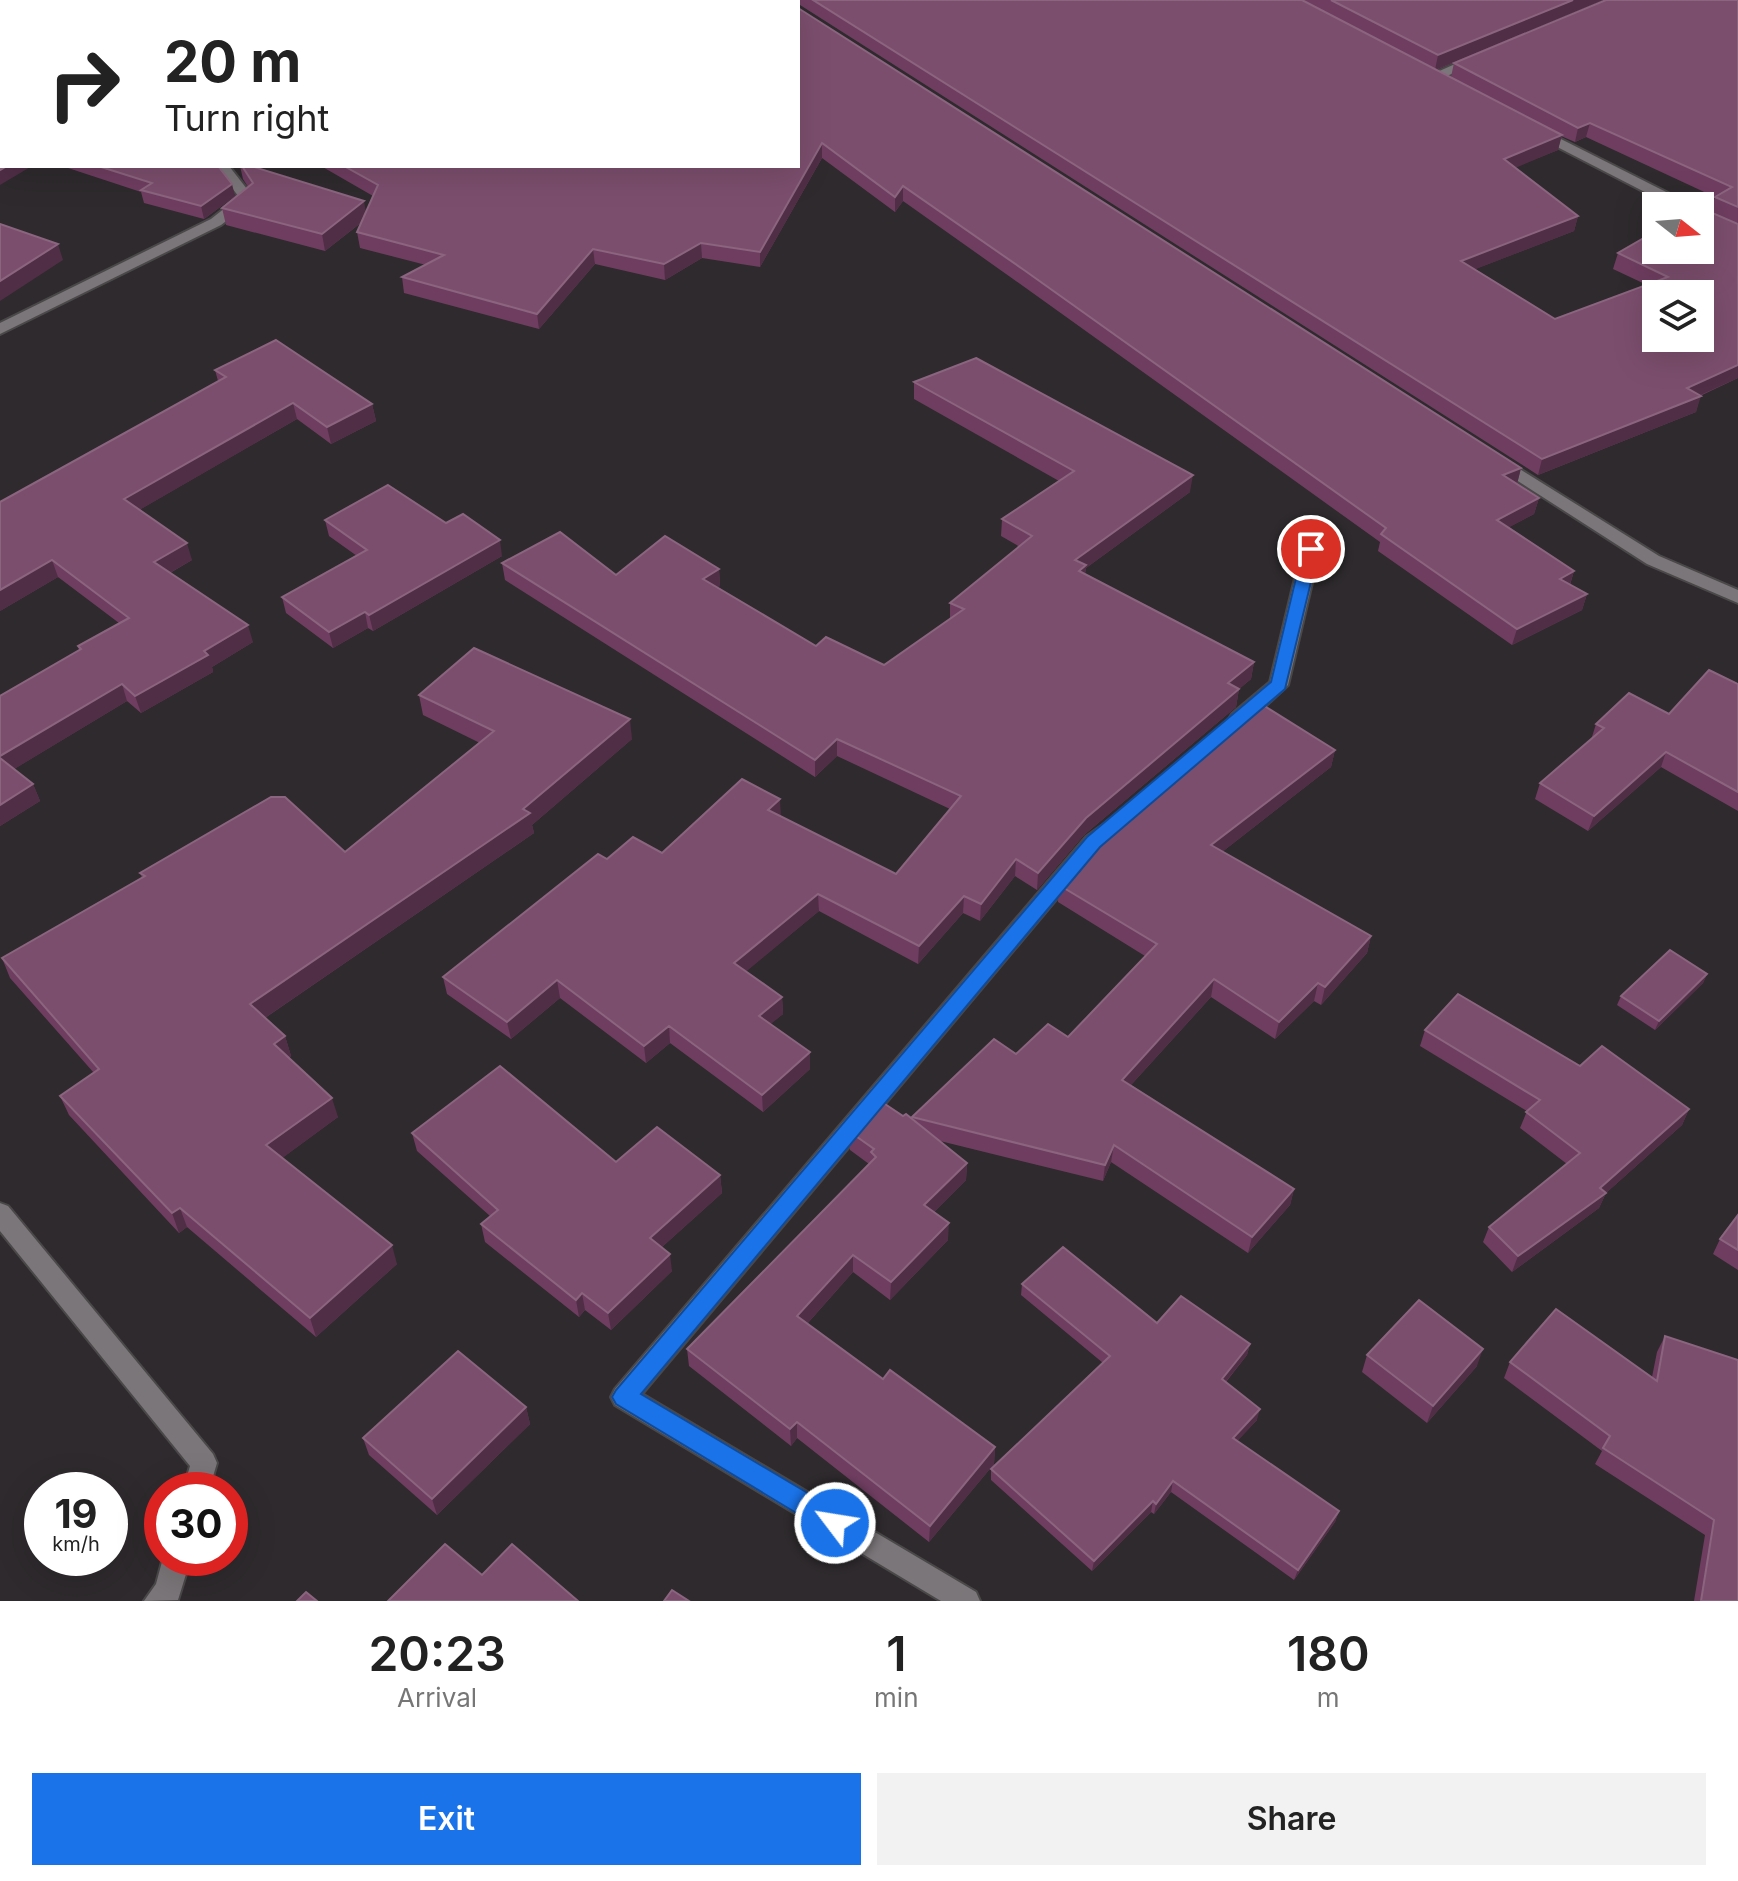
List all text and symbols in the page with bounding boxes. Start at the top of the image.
text: 20 m [164,28,301,96]
icon: right [32,32,136,136]
text: Turn right [164,96,329,140]
north arrow [1642,192,1714,264]
map controls [1642,192,1714,352]
button: layers [1642,280,1714,352]
pin [1277,515,1345,583]
icon: arrive [1289,527,1333,571]
speed limit sign: 30 [144,1472,248,1576]
position arrow [793,1481,877,1565]
text: 19 [54,1489,98,1538]
text: km/h [52,1532,100,1556]
text: 20:23 [368,1624,506,1683]
text: 1 [886,1624,906,1683]
text: 180 [1287,1624,1370,1683]
text: Arrival [397,1682,477,1713]
text: min [874,1682,919,1713]
text: m [1317,1682,1340,1713]
button: Exit [32,1773,861,1865]
button: Share [877,1773,1706,1865]

